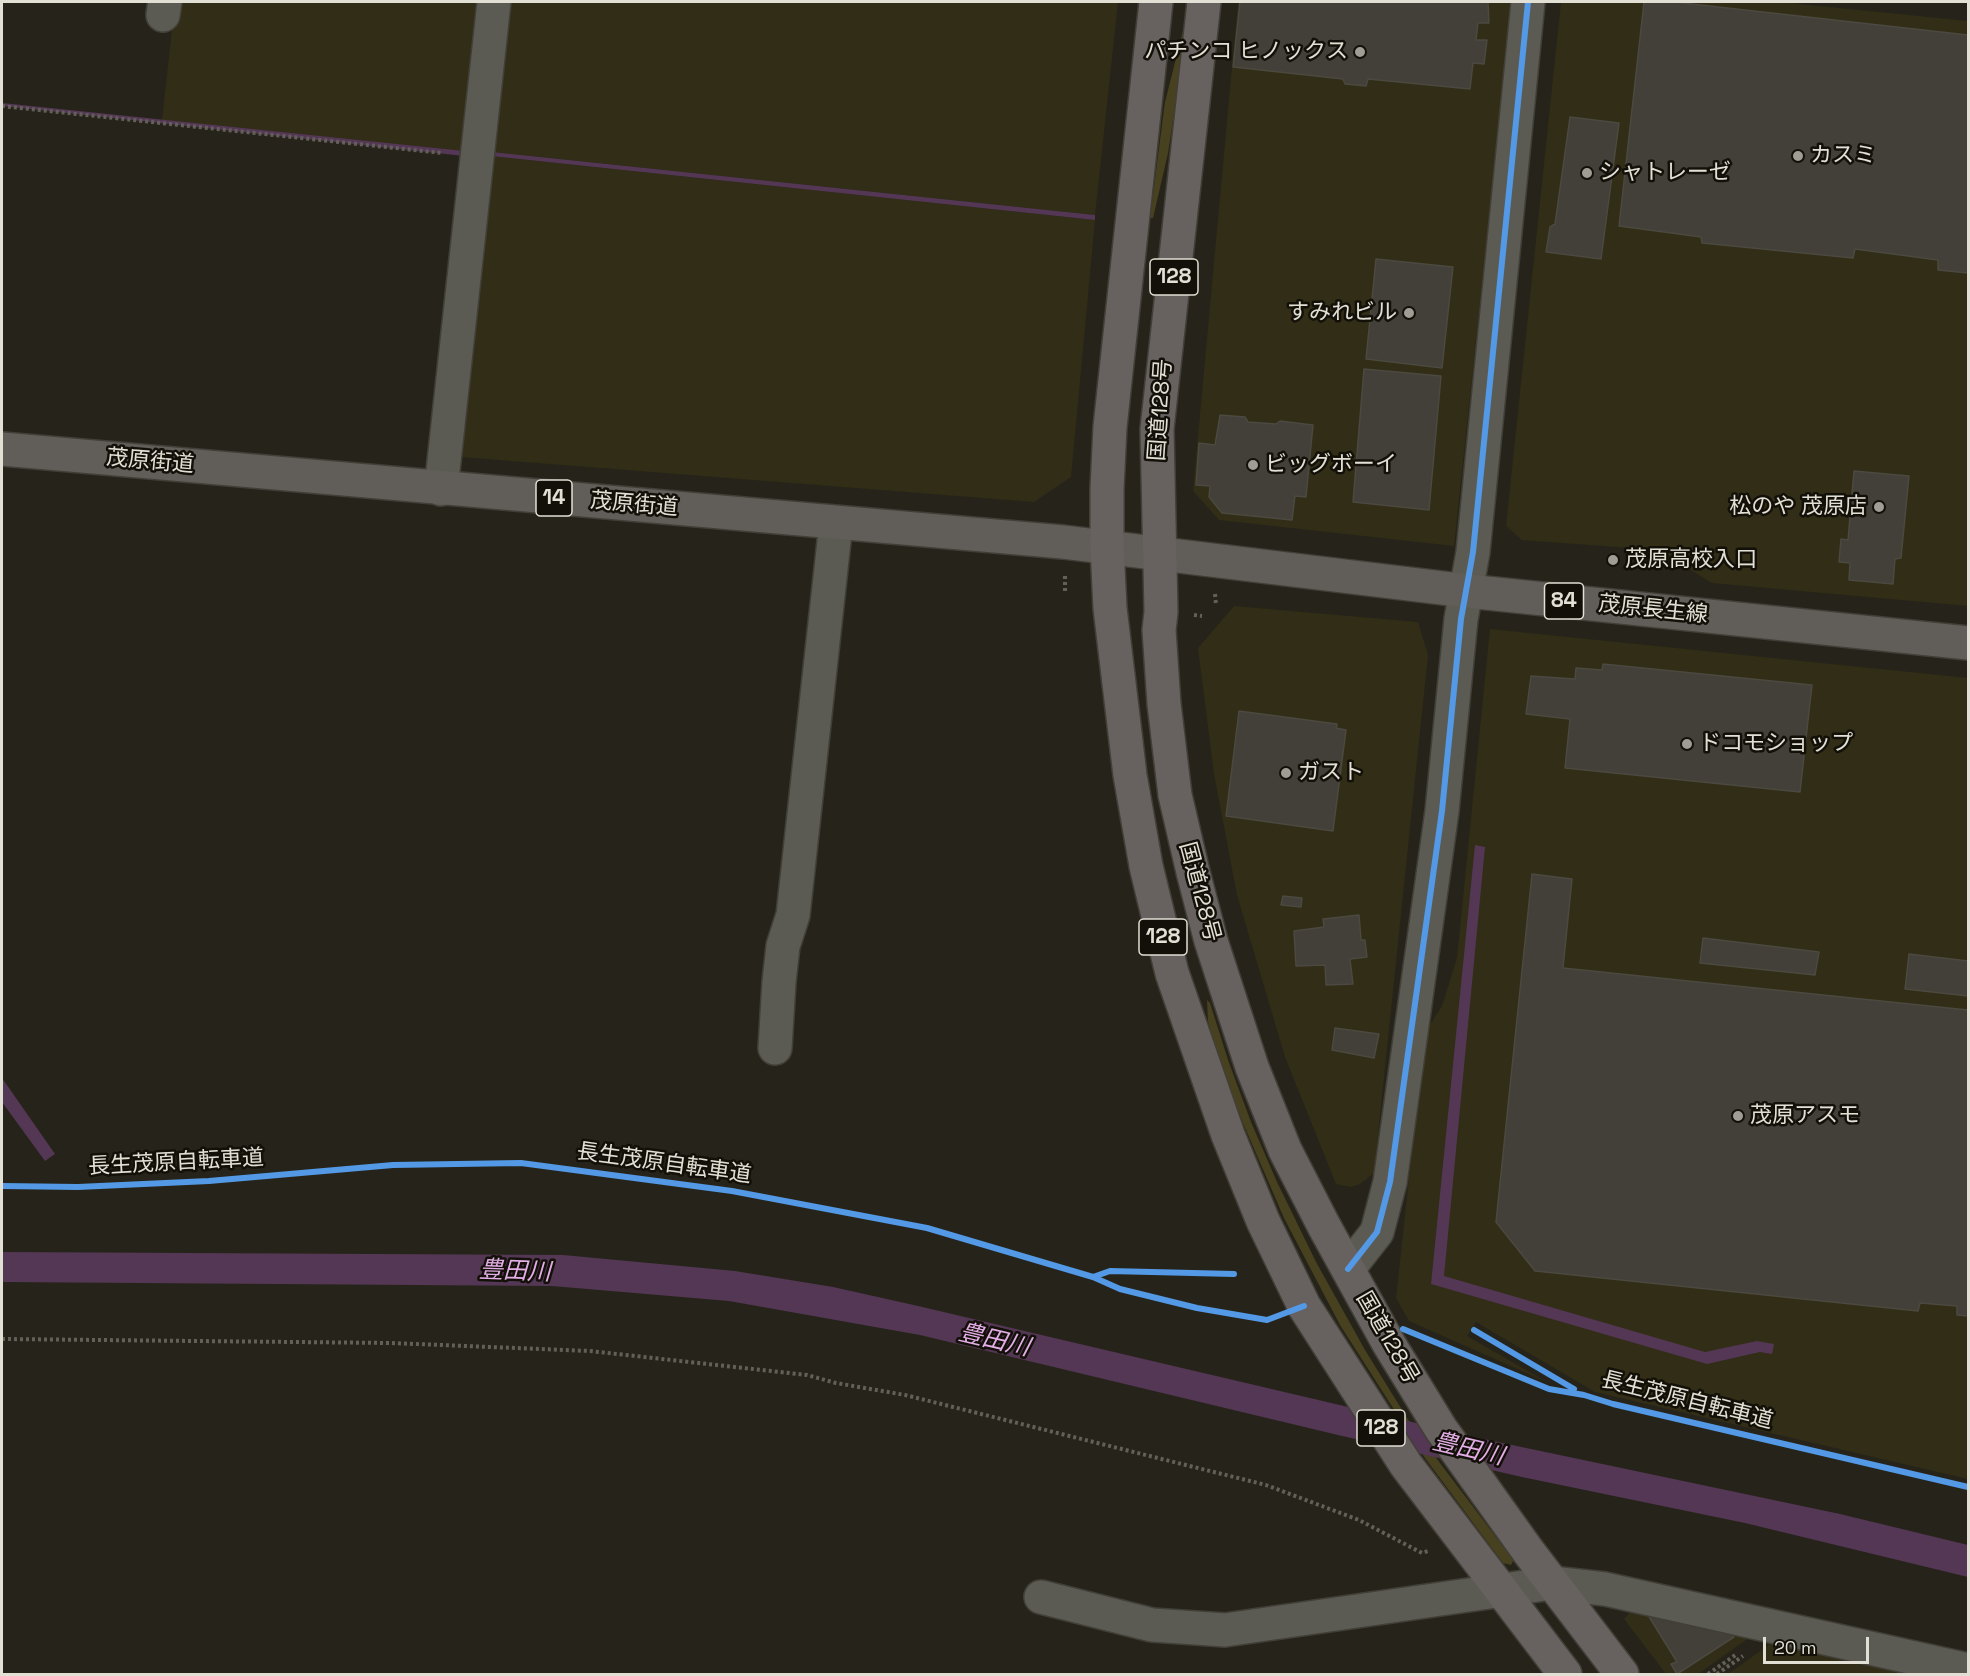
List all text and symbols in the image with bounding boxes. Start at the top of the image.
place label: パチンコ ヒノックス [1144,39,1348,65]
marker: パチンコ ヒノックス [1353,45,1367,59]
place label: カスミ [1810,143,1876,169]
marker: カスミ [1791,149,1805,163]
place label: シャトレーゼ [1599,160,1731,186]
marker: シャトレーゼ [1580,166,1594,180]
road number: 128 [1150,259,1198,295]
place label: すみれビル [1287,300,1397,326]
marker: すみれビル [1402,306,1416,320]
street label: 国道128号 [1144,358,1178,462]
street label: 茂原街道 [105,445,195,479]
place label: ビッグボーイ [1265,452,1397,478]
marker: ビッグボーイ [1246,458,1260,472]
road number: 14 [536,480,572,516]
street label: 茂原街道 [589,488,679,522]
place label: 松のや 茂原店 [1729,494,1867,520]
marker: 松のや 茂原店 [1872,500,1886,514]
place label: 茂原高校入口 [1625,547,1757,573]
marker: 茂原高校入口 [1606,553,1620,567]
road number: 84 [1544,583,1584,619]
street label: 茂原長生線 [1597,591,1709,629]
place label: ドコモショップ [1699,731,1853,757]
marker: ドコモショップ [1680,737,1694,751]
place label: ガスト [1298,760,1364,786]
marker: ガスト [1279,766,1293,780]
street label: 国道128号 [1173,839,1225,945]
road number: 128 [1139,919,1187,955]
place label: 茂原アスモ [1750,1103,1860,1129]
marker: 茂原アスモ [1731,1109,1745,1123]
street label: 長生茂原自転車道 [575,1139,753,1189]
street label: 長生茂原自転車道 [87,1145,265,1181]
water label: 豊田川 [479,1256,551,1288]
street label: 国道128号 [1350,1287,1424,1389]
water label: 豊田川 [956,1319,1032,1363]
street label: 長生茂原自転車道 [1598,1367,1776,1435]
road number: 128 [1357,1410,1405,1446]
water label: 豊田川 [1430,1428,1506,1472]
scale bar [1766,1625,1872,1663]
text: 20 m [1774,1636,1817,1659]

